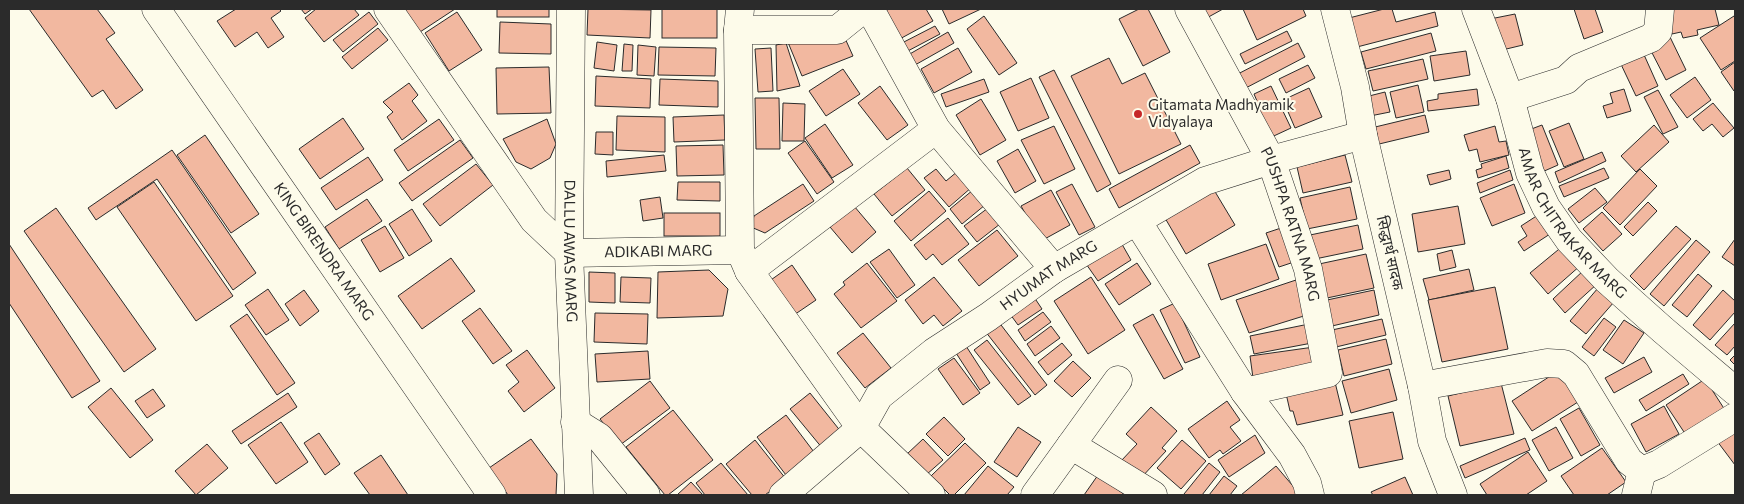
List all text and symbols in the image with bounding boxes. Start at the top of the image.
place label: Gitamata Madhyamik Vidyalaya [1148,95,1294,130]
marker: Gitamata Madhyamik Vidyalaya [1132,108,1144,120]
street label: PUSHPA RATNA MARG [1258,143,1324,303]
street label: AMAR CHITRAKAR MARG [1516,145,1631,302]
street label: KING BIRENDRA MARG [271,179,378,323]
street label: DALLU AWAS MARG [561,179,582,323]
street label: सिद्धार्थ सादक [1374,214,1408,292]
street label: HYUMAT MARG [996,236,1100,313]
street label: ADIKABI MARG [604,240,713,260]

